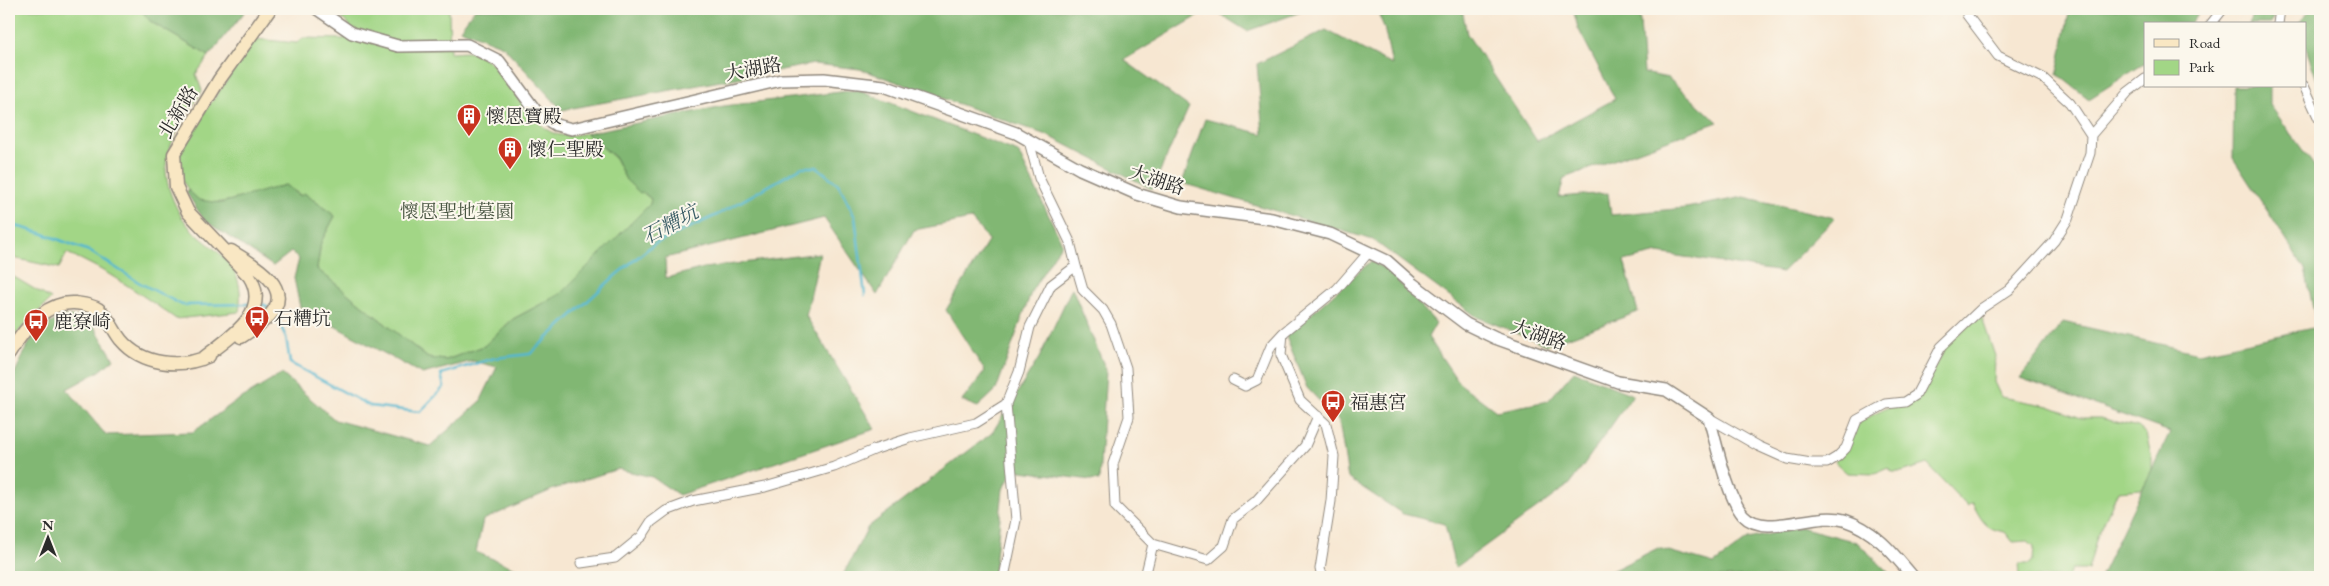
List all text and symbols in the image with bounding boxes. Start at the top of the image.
legend [2144,22,2306,88]
text: Road [2189,33,2221,52]
street label: 大湖路 [723,52,783,86]
text: Park [2189,57,2216,76]
street label: 北新路 [153,81,203,143]
building icon: 懷恩寶殿 [456,103,482,137]
place label: 懷恩寶殿 [486,104,562,129]
building icon: 懷仁聖殿 [497,136,523,170]
place label: 懷仁聖殿 [528,137,604,162]
street label: 大湖路 [1126,159,1188,201]
water label: 石糟坑 [637,197,705,250]
park label: 懷恩聖地墓園 [400,199,514,224]
bus stop icon: 石糟坑 [244,305,270,339]
place label: 石糟坑 [274,306,331,331]
bus stop icon: 鹿寮崎 [23,308,49,342]
place label: 鹿寮崎 [54,309,111,334]
street label: 大湖路 [1508,314,1570,356]
bus stop icon: 福惠宮 [1320,389,1346,423]
place label: 福惠宮 [1350,390,1407,415]
north arrow [22,514,72,564]
text: N [42,516,54,534]

